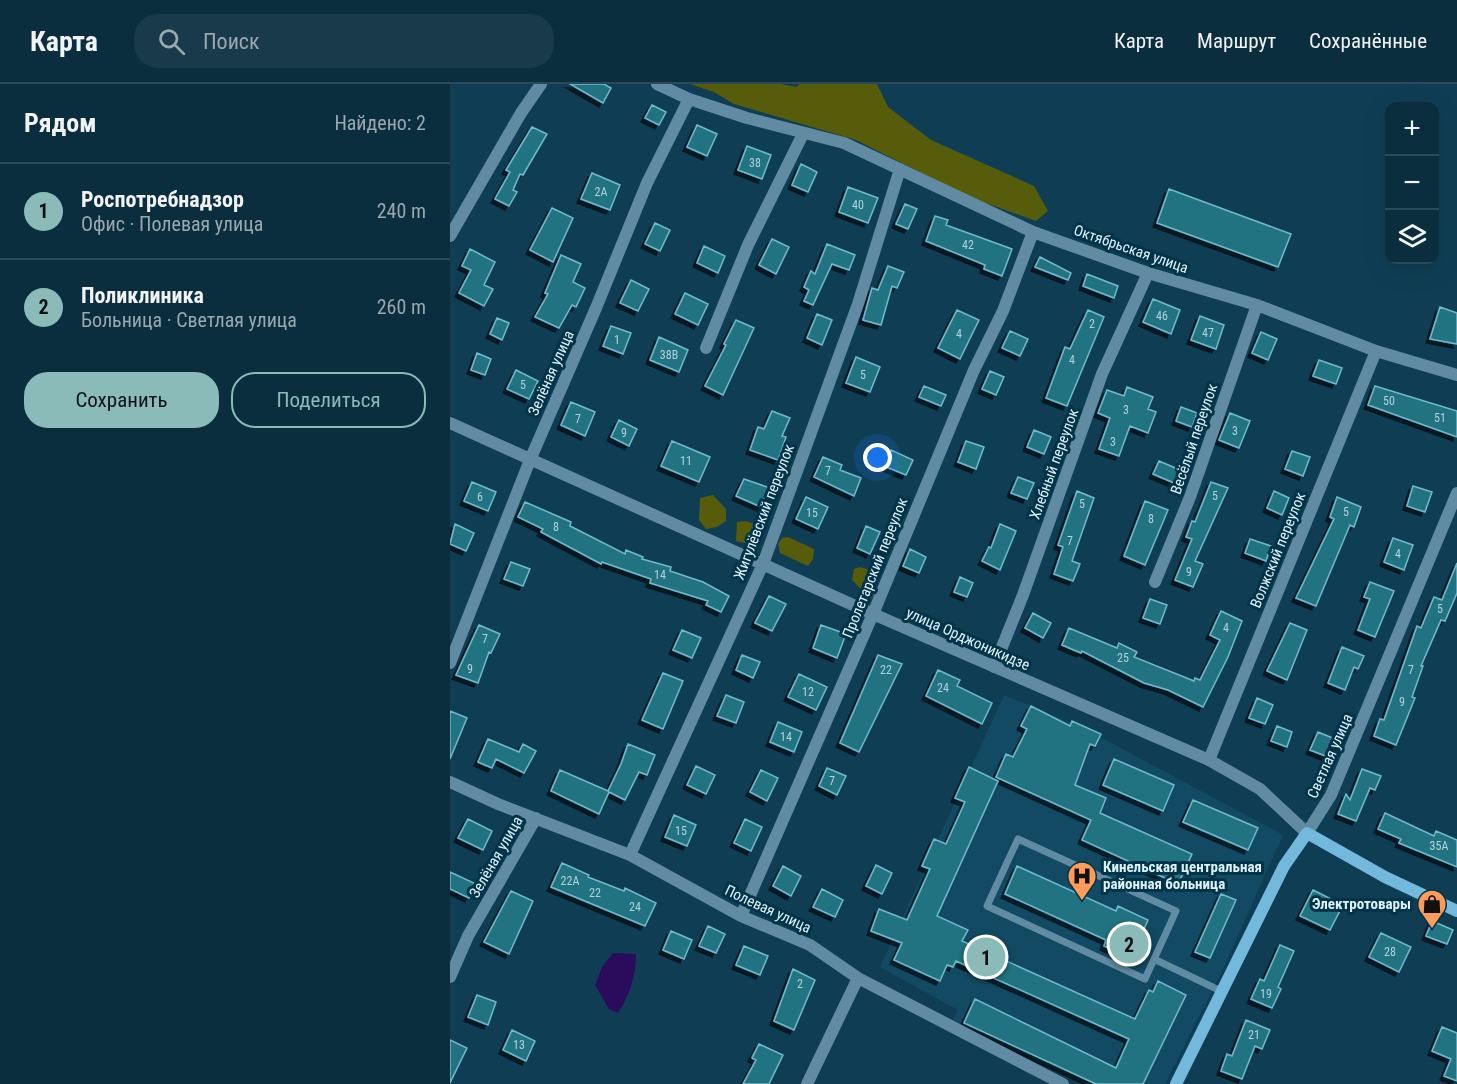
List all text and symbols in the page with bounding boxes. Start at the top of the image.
search box [134,14,554,68]
text: Карта [30,25,98,58]
icon: search [155,25,188,58]
text: Поиск [203,29,260,54]
text: Карта [1114,29,1164,53]
text: Маршрут [1197,29,1276,53]
text: Сохранённые [1309,29,1427,53]
map controls [1385,102,1439,264]
button: + [1385,102,1439,156]
text: Рядом [24,108,96,138]
text: Найдено: 2 [334,111,426,135]
house number: 38 [749,156,761,170]
button: − [1385,156,1439,210]
house number: 2А [595,185,608,199]
text: Роспотребнадзор [81,187,244,212]
house number: 40 [852,198,864,212]
text: 1 [38,199,49,223]
text: 240 m [377,199,426,223]
button: layers [1385,210,1439,264]
text: Офис · Полевая улица [81,212,263,236]
street label: Октябрьская улица [1071,221,1191,277]
house number: 42 [962,238,974,252]
text: Поликлиника [81,283,204,308]
text: 2 [38,295,49,319]
text: 260 m [377,295,426,319]
text: Больница · Светлая улица [81,308,297,332]
house number: 46 [1156,309,1168,323]
house number: 2 [1089,317,1095,331]
house number: 47 [1202,326,1214,340]
house number: 4 [956,327,962,341]
street label: Зелёная улица [524,328,578,418]
house number: 1 [614,333,620,347]
house number: 38В [660,348,678,362]
house number: 4 [1069,353,1075,367]
house number: 5 [860,368,866,382]
button: Сохранить [24,372,219,428]
button: Поделиться [231,372,426,428]
house number: 5 [520,378,526,392]
street label: Весёлый переулок [1167,381,1221,497]
house number: 50 [1383,394,1395,408]
house number: 3 [1123,403,1129,417]
street label: Хлебный переулок [1026,406,1082,522]
house number: 51 [1434,411,1446,425]
house number: 7 [575,412,581,426]
house number: 3 [1232,424,1238,438]
house number: 9 [621,426,627,440]
house number: 3 [1110,435,1116,449]
street label: Жигулёвский переулок [730,442,798,582]
your location [863,443,892,472]
house number: 11 [680,454,692,468]
house number: 7 [825,464,831,478]
house number: 5 [1212,489,1218,503]
street label: Волжский переулок [1247,489,1309,611]
house number: 6 [477,490,483,504]
street label: Пролетарский переулок [839,495,911,641]
house number: 5 [1079,497,1085,511]
house number: 5 [1343,505,1349,519]
house number: 15 [806,506,818,520]
house number: 8 [1148,512,1154,526]
house number: 8 [553,520,559,534]
house number: 7 [1067,534,1073,548]
house number: 4 [1395,547,1401,561]
house number: 9 [1186,565,1192,579]
house number: 14 [654,568,666,582]
house number: 5 [1437,602,1443,616]
street label: улица Орджоникидзе [903,604,1033,674]
house number: 4 [1223,621,1229,635]
house number: 7 [482,632,488,646]
house number: 25 [1117,651,1129,665]
house number: 9 [467,662,473,676]
house number: 22 [880,663,892,677]
house number: 7 [1408,663,1414,677]
house number: 24 [937,681,949,695]
house number: 12 [802,685,814,699]
house number: 9 [1399,695,1405,709]
street label: Светлая улица [1303,711,1357,801]
house number: 14 [780,730,792,744]
house number: 7 [829,774,835,788]
street label: Зелёная улица [465,813,527,901]
house number: 15 [675,824,687,838]
house number: 35А [1430,839,1448,853]
place label: Кинельская центральная районная больница [1103,858,1262,893]
hospital icon: Кинельская центральная районная больница [1066,860,1098,902]
house number: 22А [561,874,579,888]
street label: Полевая улица [722,881,814,937]
house number: 22 [589,886,601,900]
shop icon: Электротовары [1416,888,1448,930]
place label: Электротовары [1312,895,1411,913]
house number: 24 [629,900,641,914]
pin: 2 [1110,922,1148,966]
pin: 1 [966,934,1006,980]
house number: 28 [1384,945,1396,959]
house number: 2 [797,977,803,991]
house number: 19 [1260,987,1272,1001]
house number: 21 [1248,1028,1260,1042]
house number: 13 [513,1038,525,1052]

